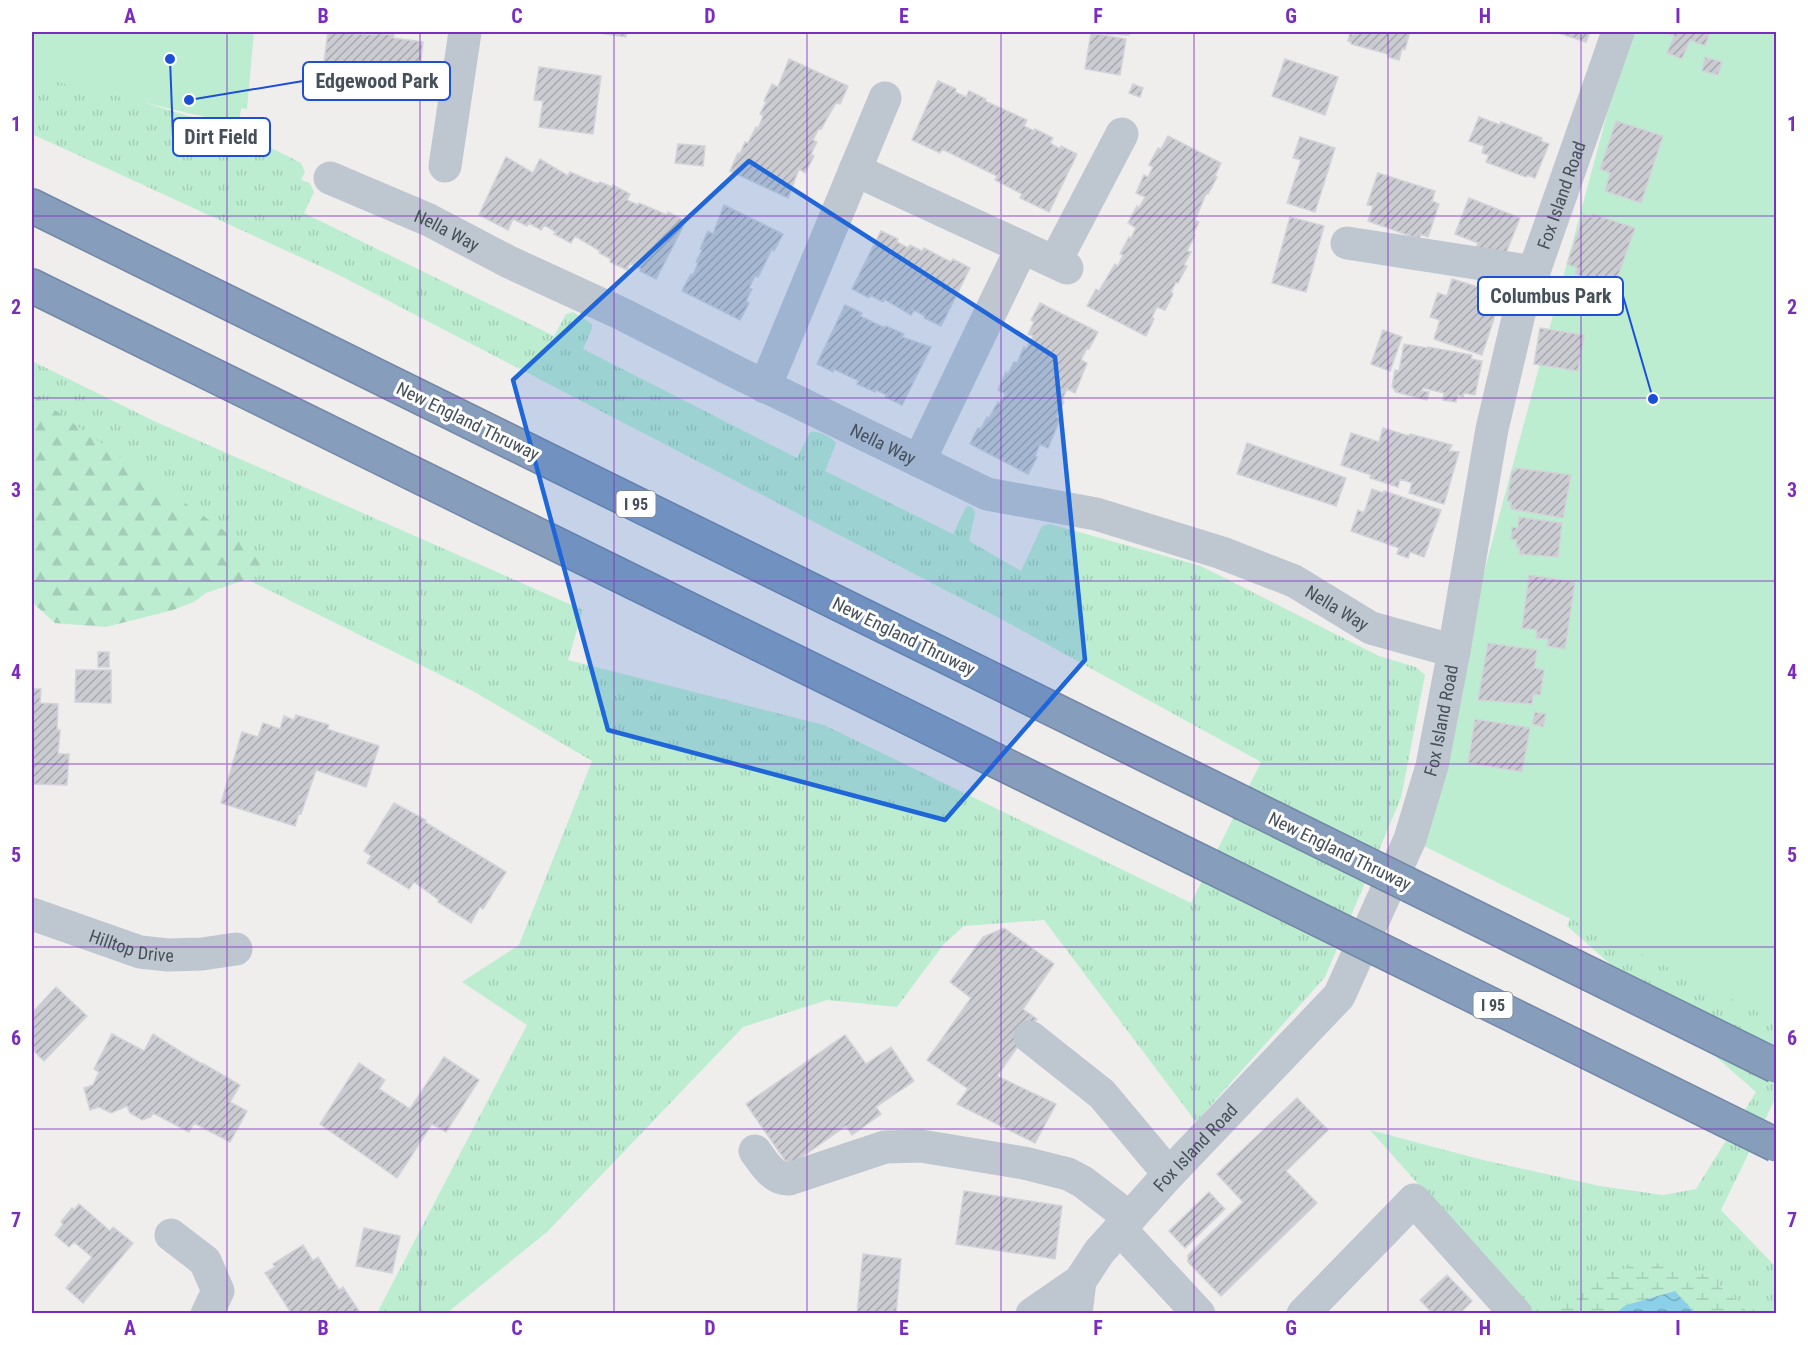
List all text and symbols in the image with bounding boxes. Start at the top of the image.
text: A [124,4,136,28]
text: B [317,4,329,28]
text: C [511,4,523,28]
text: D [704,4,716,28]
text: E [899,4,909,28]
text: F [1093,4,1103,28]
text: G [1285,4,1297,28]
text: H [1479,4,1491,28]
text: I [1675,4,1681,28]
callout: Edgewood Park [303,62,450,100]
text: Edgewood Park [315,69,439,93]
text: 1 [11,112,21,136]
text: 1 [1787,112,1797,136]
callout: Dirt Field [173,118,270,156]
text: Dirt Field [184,125,258,149]
street label: Fox Island Road [1532,138,1589,252]
street label: Nella Way [411,205,483,255]
callout: Columbus Park [1478,277,1623,315]
text: Columbus Park [1490,284,1612,308]
text: 2 [11,295,21,319]
text: 2 [1787,295,1797,319]
street label: New England Thruway [393,377,543,465]
street label: Nella Way [847,419,920,469]
text: 3 [11,478,21,502]
text: 3 [1787,478,1797,502]
road number: I 95 [616,491,656,517]
street label: Nella Way [1302,580,1373,635]
street label: New England Thruway [829,592,979,680]
text: 4 [11,660,21,684]
text: 4 [1787,660,1797,684]
street label: Fox Island Road [1419,663,1462,778]
street label: New England Thruway [1265,807,1415,895]
text: 5 [11,843,21,867]
text: 5 [1787,843,1797,867]
street label: Hilltop Drive [87,925,174,966]
road number: I 95 [1474,992,1512,1018]
text: 6 [11,1026,21,1050]
text: 6 [1787,1026,1797,1050]
street label: Fox Island Road [1148,1099,1241,1195]
text: 7 [11,1208,21,1232]
text: 7 [1787,1208,1797,1232]
text: A [124,1316,136,1340]
text: B [317,1316,329,1340]
text: C [511,1316,523,1340]
text: D [704,1316,716,1340]
text: E [899,1316,909,1340]
text: F [1093,1316,1103,1340]
text: G [1285,1316,1297,1340]
text: H [1479,1316,1491,1340]
text: I [1675,1316,1681,1340]

